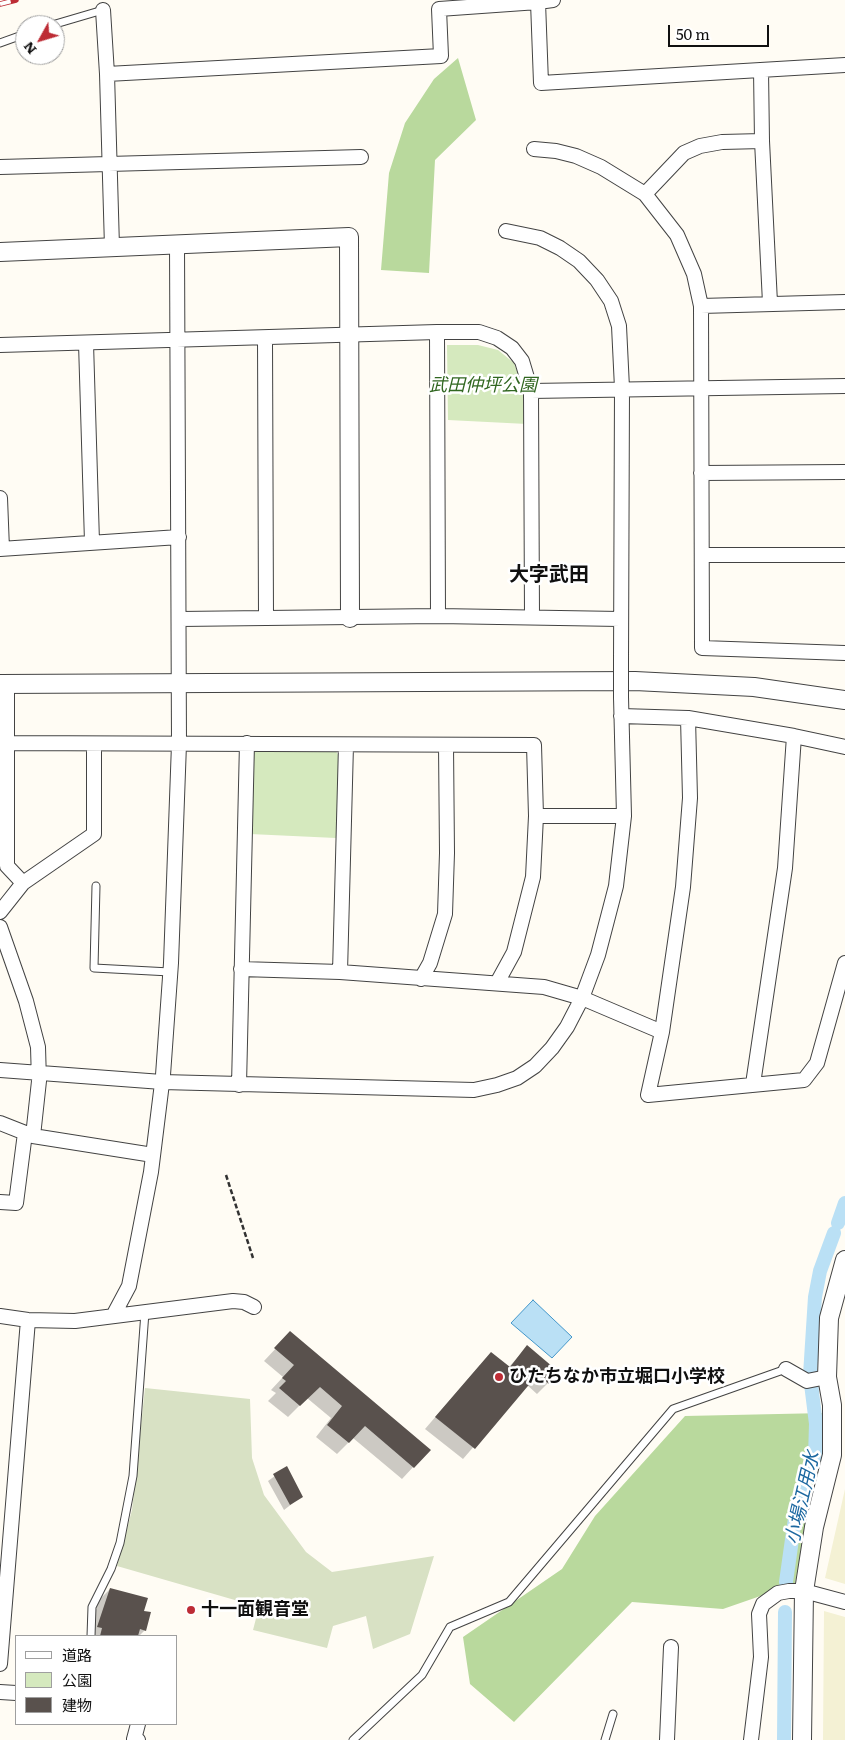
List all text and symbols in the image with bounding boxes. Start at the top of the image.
north arrow [15,15,65,65]
scale bar [670,15,771,47]
text: 50 m [676,22,710,45]
text: N [18,38,41,60]
park label: 武田仲坪公園 [429,375,537,397]
district label: 大字武田 [509,563,589,587]
place label: ひたちなか市立堀口小学校 [509,1366,725,1388]
marker: ひたちなか市立堀口小学校 [493,1371,505,1383]
water label: 小場江用水 [781,1449,825,1547]
place label: 十一面観音堂 [201,1599,309,1621]
marker: 十一面観音堂 [185,1604,197,1616]
legend [15,1635,178,1725]
text: 道路 [62,1643,92,1666]
text: 公園 [62,1668,92,1691]
text: 建物 [62,1693,92,1716]

